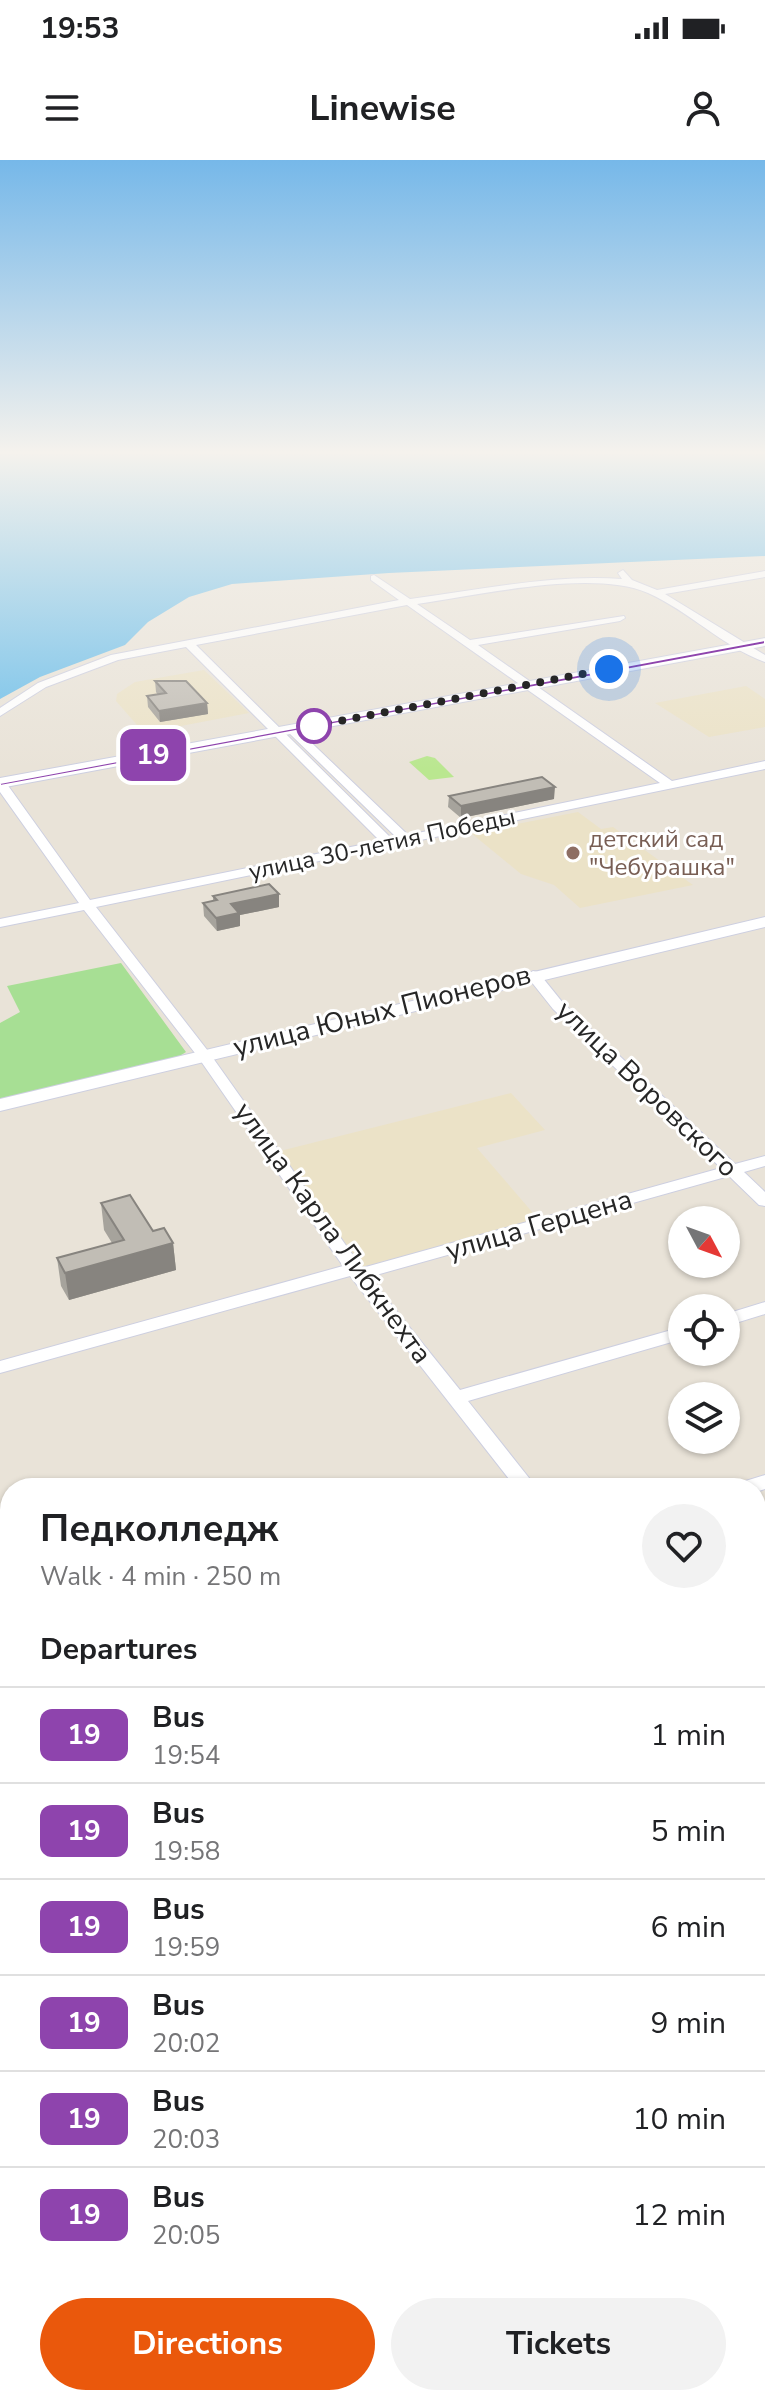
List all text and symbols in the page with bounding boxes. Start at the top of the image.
text: 19:53 [40,8,119,49]
text: Linewise [309,84,456,133]
icon: menu [40,86,84,130]
icon: person [681,86,725,130]
your location [589,649,629,689]
unlabelled marker [297,709,331,743]
line badge: 19 [117,729,189,781]
text: 19 [136,736,170,774]
street label: улица 30-летия Победы [246,800,518,888]
place label: детский сад "Чебурашка" [589,823,735,883]
marker: детский сад "Чебурашка" [564,844,582,862]
street label: улица Юных Пионеров [229,956,535,1066]
street label: улица Воровского [548,992,746,1186]
street label: улица Карла Либкнехта [225,1095,441,1371]
street label: улица Герцена [441,1180,637,1270]
north arrow [668,1206,740,1278]
map controls [668,1206,740,1454]
button: locate [668,1294,740,1366]
button: layers [668,1382,740,1454]
text: Педколледж [40,1503,278,1554]
button: heart [642,1504,726,1588]
text: Walk · 4 min · 250 m [40,1559,281,1594]
text: Departures [40,1629,197,1670]
text: Bus [152,1697,205,1738]
text: 1 min [651,1715,726,1756]
text: 19 [67,1716,101,1754]
text: 19:54 [152,1738,220,1773]
text: Bus [152,1793,205,1834]
text: 5 min [651,1811,726,1852]
text: 19 [67,1812,101,1850]
text: 19:58 [152,1834,220,1869]
text: Bus [152,1889,205,1930]
text: 6 min [651,1907,726,1948]
text: 19 [67,1908,101,1946]
text: 19:59 [152,1930,220,1965]
text: Bus [152,1985,205,2026]
text: 9 min [651,2003,726,2044]
text: 19 [67,2004,101,2042]
text: 20:02 [152,2026,220,2061]
text: Bus [152,2081,205,2122]
text: 10 min [633,2099,726,2140]
text: 19 [67,2100,101,2138]
text: 20:03 [152,2122,220,2157]
text: Bus [152,2177,205,2218]
text: 12 min [633,2195,726,2236]
text: 19 [67,2196,101,2234]
text: 20:05 [152,2218,220,2253]
button: Directions [40,2298,375,2390]
button: Tickets [391,2298,726,2390]

